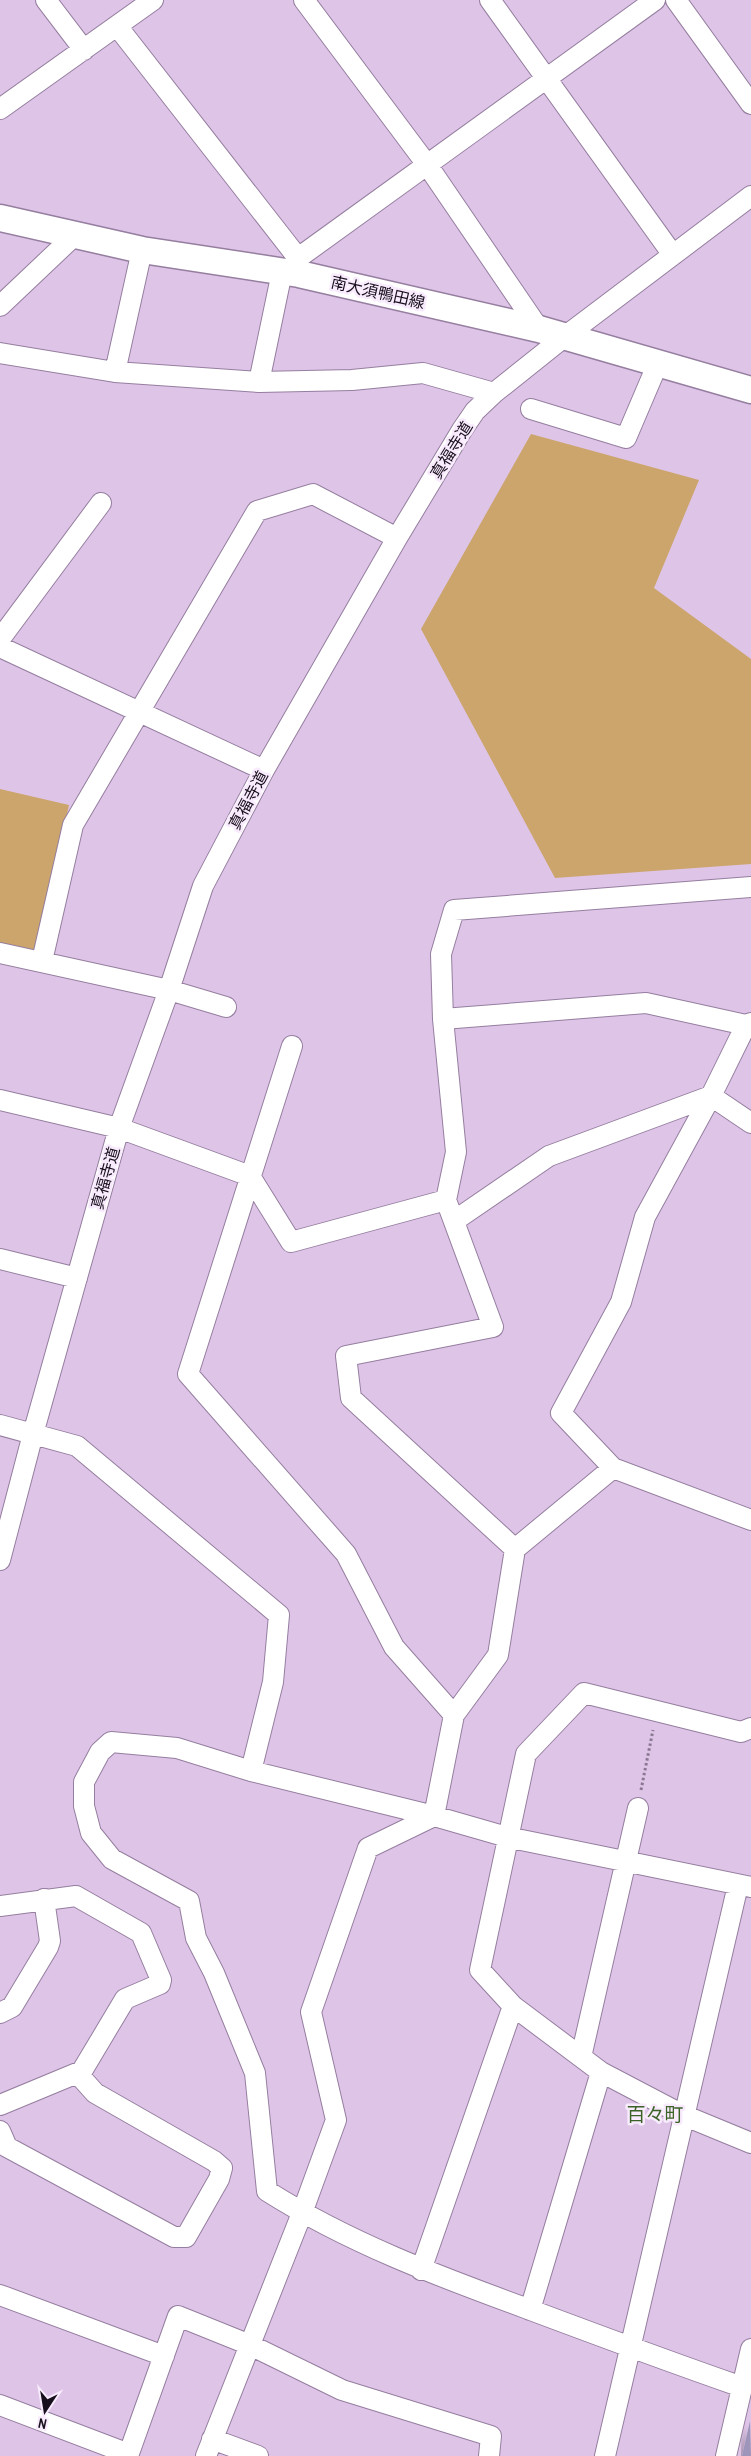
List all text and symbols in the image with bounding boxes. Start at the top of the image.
street label: 南大須鴨田線 [329,270,427,314]
street label: 真福寺道 [425,417,477,483]
street label: 真福寺道 [223,767,273,833]
street label: 真福寺道 [86,1144,124,1212]
district label: 百々町 [626,2101,684,2127]
north arrow [20,2386,70,2436]
text: N [36,2414,48,2433]

